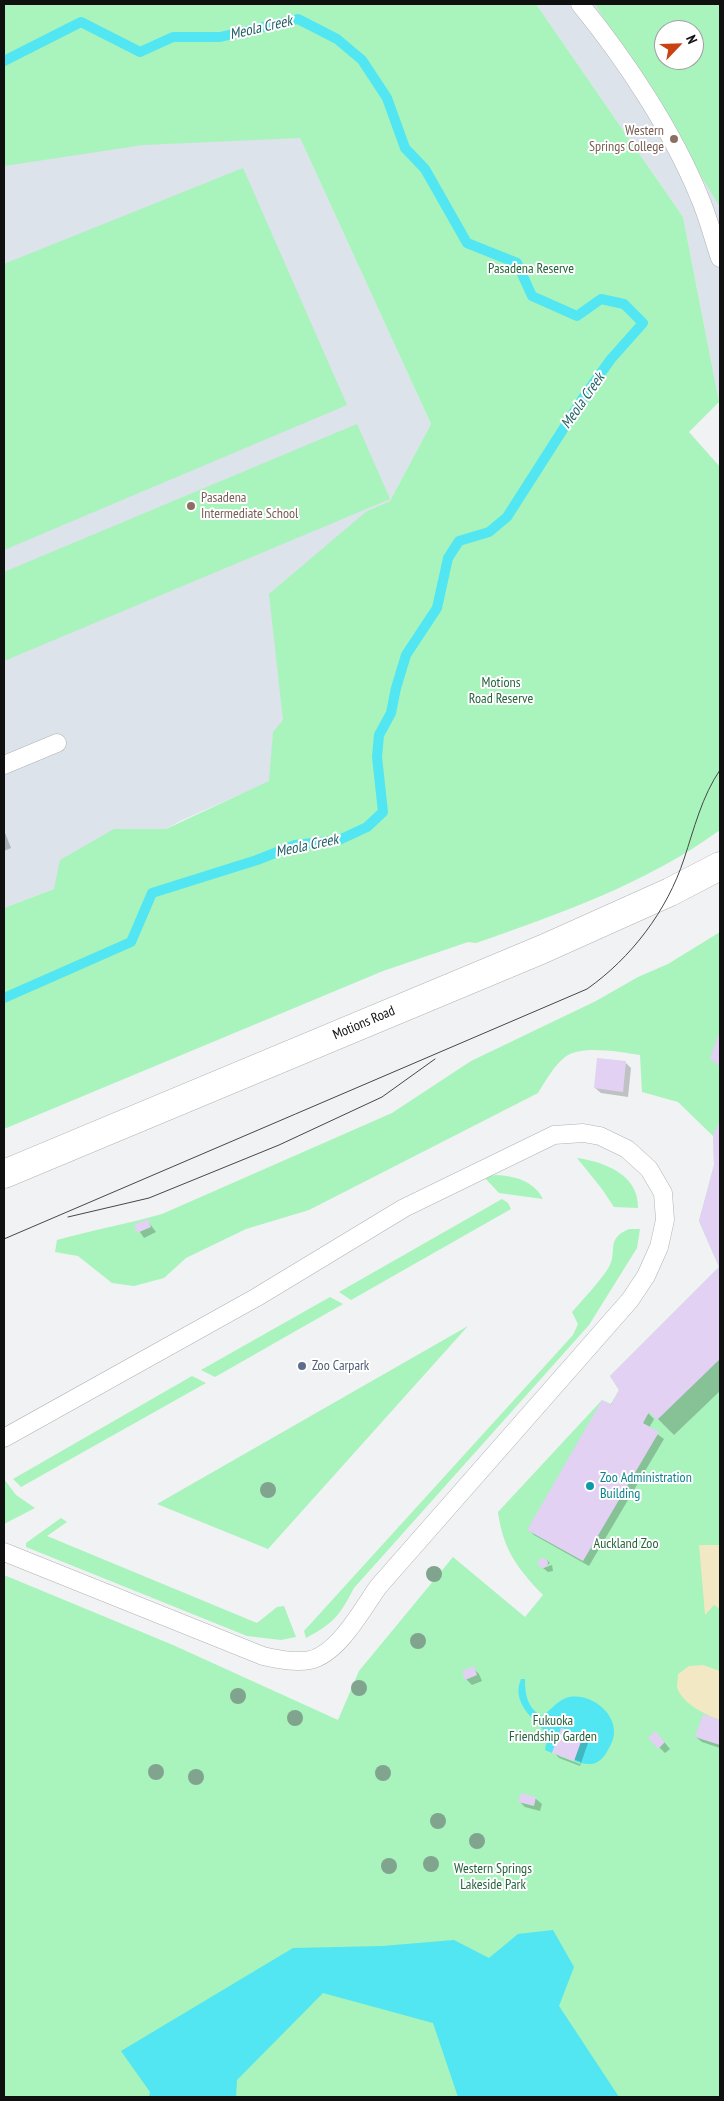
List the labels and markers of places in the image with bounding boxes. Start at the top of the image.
place label: Western Springs College [589,123,664,156]
marker: Western Springs College [668,133,680,145]
place label: Pasadena Intermediate School [201,490,298,522]
marker: Pasadena Intermediate School [185,500,197,512]
place label: Zoo Carpark [312,1358,369,1374]
marker: Zoo Carpark [296,1360,308,1372]
place label: Zoo Administration Building [600,1470,692,1502]
marker: Zoo Administration Building [584,1480,596,1492]

